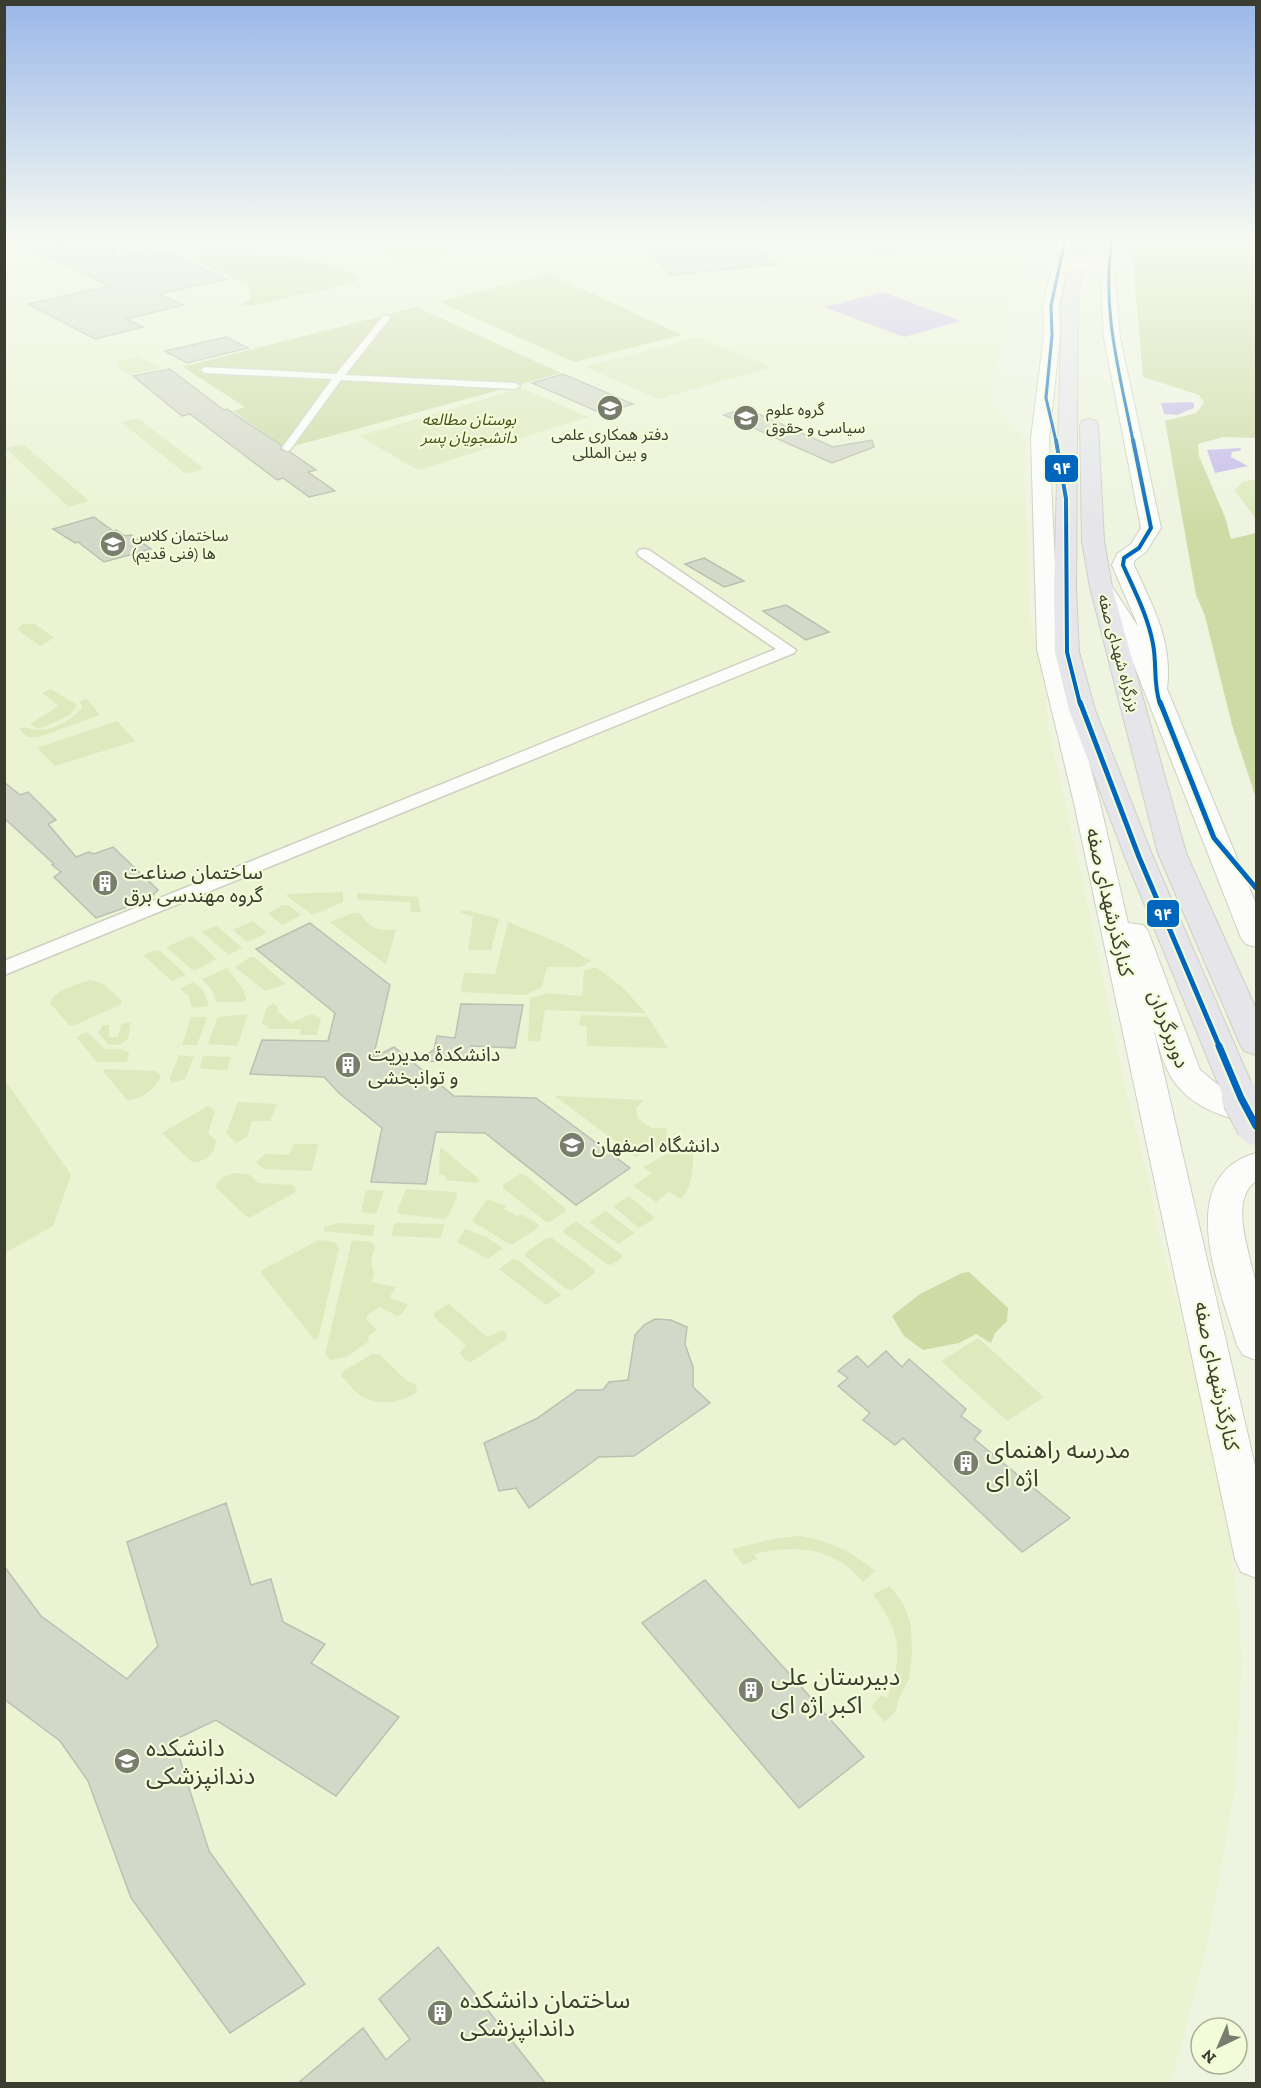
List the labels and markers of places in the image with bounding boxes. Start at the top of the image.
school or university icon: دفتر همکاری علمی و بین المللی [595,393,625,423]
place label: گروه علوم سیاسی و حقوق [766,400,865,437]
school or university icon: گروه علوم سیاسی و حقوق [731,403,761,433]
place label: دفتر همکاری علمی و بین المللی [551,425,669,462]
place label: ساختمان کلاس ها (فنی قدیم) [132,526,229,566]
school or university icon: ساختمان کلاس ها (فنی قدیم) [98,529,128,559]
place label: ساختمان صناعت گروه مهندسی برق [124,860,264,907]
building icon: ساختمان صناعت گروه مهندسی برق [90,868,120,898]
place label: دانشکدهٔ مدیریت و توانبخشی [368,1042,500,1089]
building icon: دانشکدهٔ مدیریت و توانبخشی [333,1050,363,1080]
school or university icon: دانشگاه اصفهان [557,1130,587,1160]
place label: دانشگاه اصفهان [592,1133,720,1157]
place label: مدرسه راهنمای اژه ای [986,1435,1130,1492]
building icon: مدرسه راهنمای اژه ای [951,1448,981,1478]
place label: دبیرستان علی اکبر اژه ای [771,1662,900,1719]
building icon: دبیرستان علی اکبر اژه ای [736,1675,766,1705]
place label: دانشکده دندانپزشکی [146,1733,255,1791]
school or university icon: دانشکده دندانپزشکی [112,1746,142,1776]
place label: ساختمان دانشکده داندانپزشکی [460,1985,630,2043]
building icon: ساختمان دانشکده داندانپزشکی [425,1998,455,2028]

